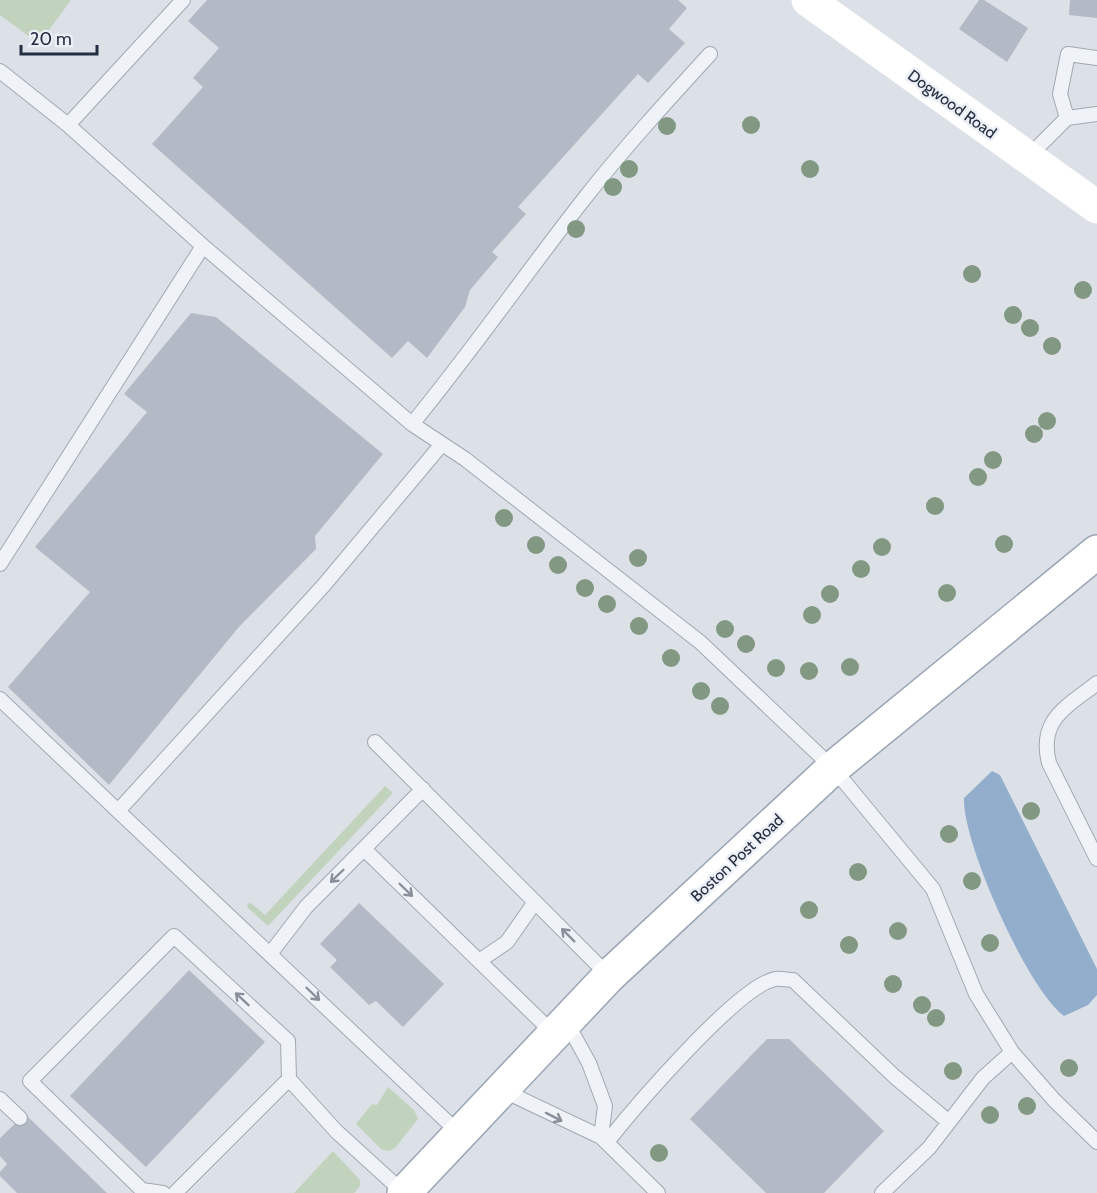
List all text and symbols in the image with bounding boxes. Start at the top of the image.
scale bar [21,18,98,56]
text: 20 m [30,28,72,50]
street label: Dogwood Road [904,66,1000,142]
street label: Boston Post Road [687,810,787,906]
one-way arrow [330,869,345,883]
one-way arrow [399,883,414,897]
one-way arrow [561,927,575,942]
one-way arrow [305,987,320,1001]
one-way arrow [234,991,249,1006]
one-way arrow [544,1111,562,1123]

